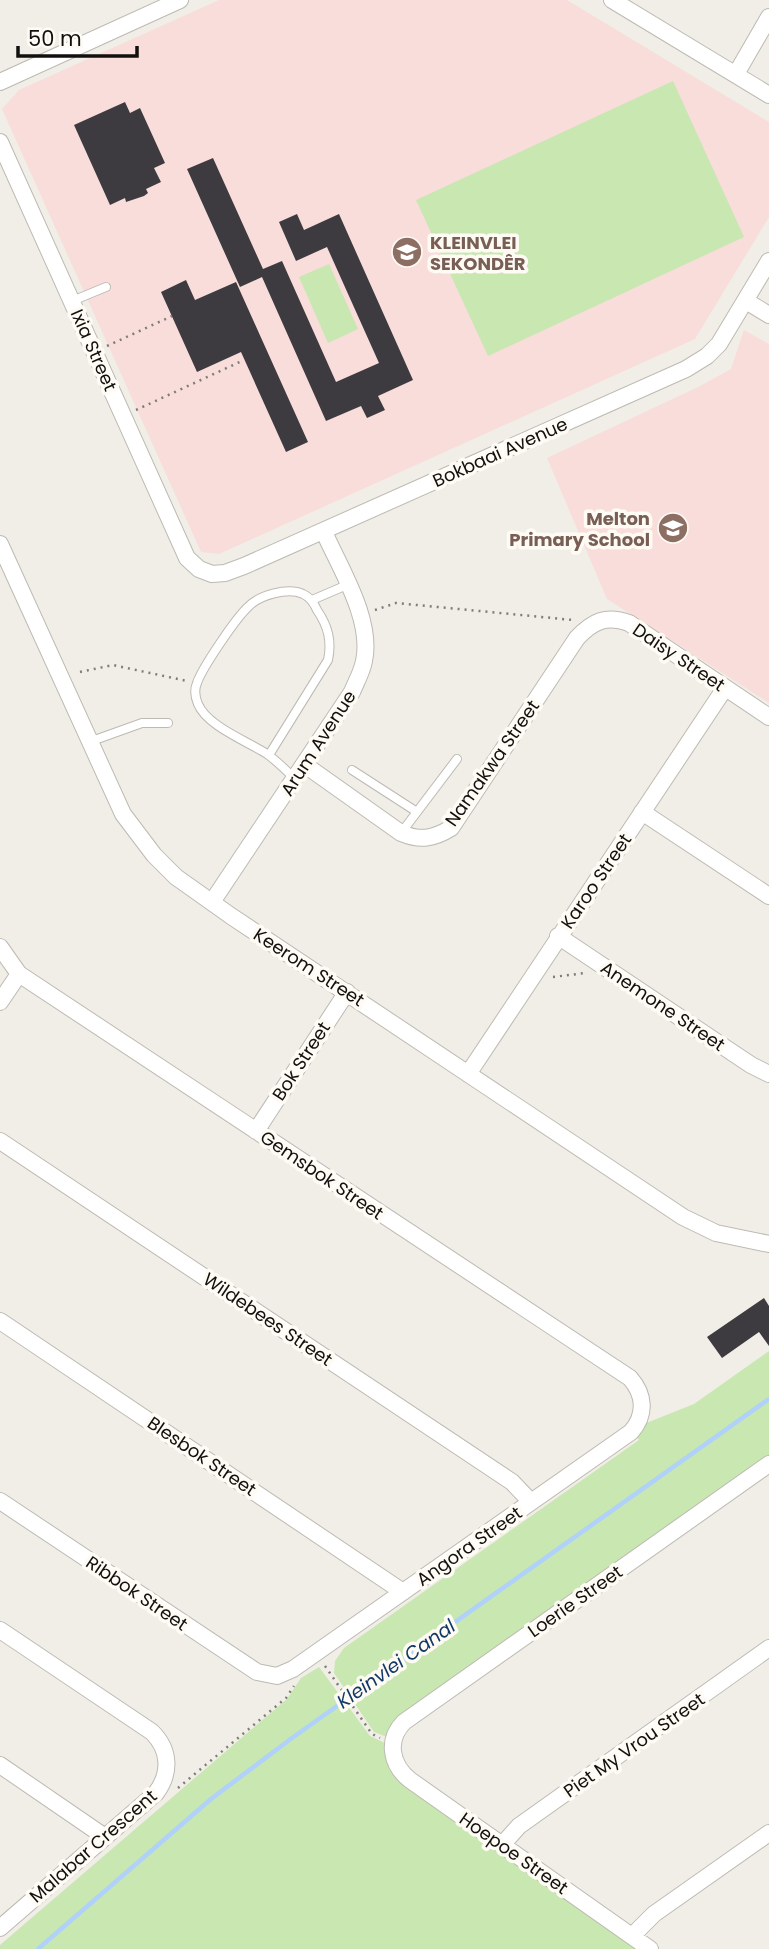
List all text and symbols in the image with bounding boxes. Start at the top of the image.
scale bar [18,14,136,58]
text: 50 m [28,24,82,53]
place label: KLEINVLEI SEKONDÊR [430,230,526,276]
school or university icon: KLEINVLEI SEKONDÊR [390,235,424,269]
street label: Ixia Street [65,305,123,395]
street label: Bokbaai Avenue [429,411,571,493]
place label: Melton Primary School [509,506,650,552]
school or university icon: Melton Primary School [656,511,690,545]
street label: Daisy Street [628,617,730,697]
street label: Arum Avenue [274,685,362,801]
street label: Namakwa Street [439,695,545,831]
street label: Karoo Street [555,828,637,934]
street label: Keerom Street [249,922,369,1012]
street label: Anemone Street [596,955,730,1057]
street label: Bok Street [266,1017,336,1105]
street label: Gemsbok Street [255,1124,389,1226]
street label: Wildebees Street [198,1266,338,1372]
street label: Blesbok Street [143,1410,261,1502]
street label: Angora Street [411,1500,527,1592]
street label: Ribbok Street [81,1550,193,1636]
street label: Loerie Street [523,1559,627,1643]
water label: Kleinvlei Canal [331,1613,461,1715]
street label: Piet My Vrou Street [558,1687,710,1803]
street label: Malabar Crescent [24,1784,162,1908]
street label: Hoepoe Street [455,1806,573,1900]

